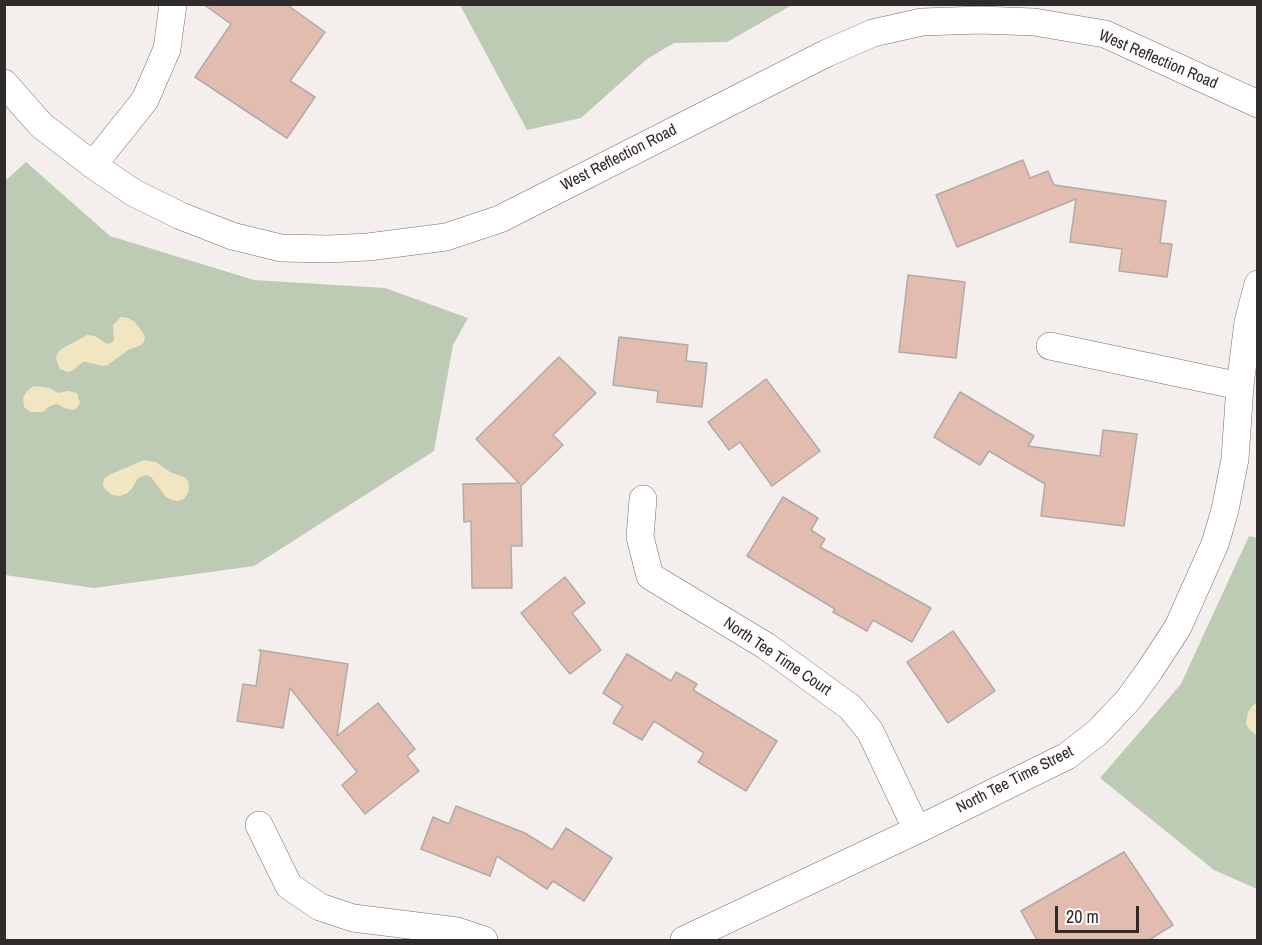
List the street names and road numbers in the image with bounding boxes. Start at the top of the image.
street label: West Reflection Road [1096,26,1220,94]
street label: West Reflection Road [558,121,680,195]
street label: North Tee Time Court [719,614,835,700]
street label: North Tee Time Street [953,742,1077,818]

